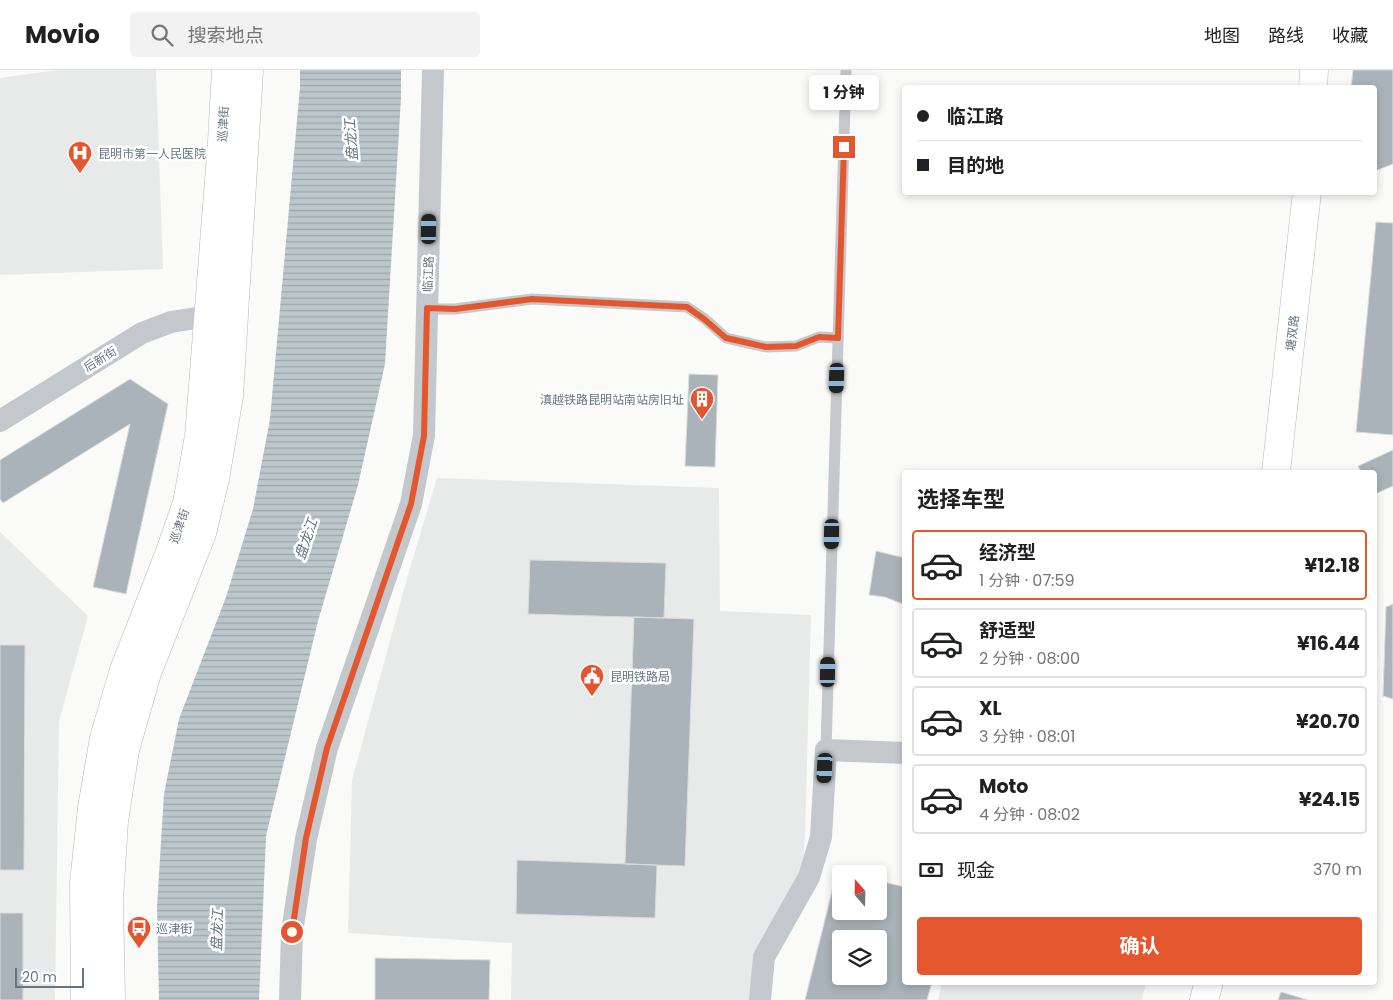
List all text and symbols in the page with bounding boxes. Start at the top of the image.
search box [130,12,480,57]
text: Movio [25,18,100,51]
icon: search [148,21,176,49]
text: 搜索地点 [188,22,264,49]
text: 地图 [1204,23,1240,48]
text: 路线 [1268,23,1304,48]
text: 收藏 [1332,23,1368,48]
callout: 1 分钟 [809,75,879,110]
text: 1 分钟 [823,81,865,104]
text: 临江路 [947,103,1004,130]
street label: 巡津街 [214,106,232,142]
water label: 盘龙江 [339,116,362,162]
route end [833,136,855,158]
hospital icon: 昆明市第一人民医院 [67,140,93,174]
place label: 昆明市第一人民医院 [98,145,206,162]
text: 目的地 [947,152,1004,179]
car [421,214,436,244]
street label: 临江路 [419,256,437,292]
street label: 塘双路 [1281,314,1303,352]
street label: 后新街 [80,342,120,376]
car [828,363,845,393]
building icon: 滇越铁路昆明站南站房旧址 [689,386,715,420]
place label: 滇越铁路昆明站南站房旧址 [540,391,684,408]
text: 选择车型 [917,484,1005,515]
street label: 巡津街 [165,506,193,546]
water label: 盘龙江 [290,514,323,562]
car [824,519,839,549]
text: 经济型 [979,539,1036,566]
icon: car [919,543,964,588]
text: ¥12.18 [1304,552,1360,579]
text: 1 分钟 · 07:59 [979,569,1075,592]
text: 舒适型 [979,617,1036,644]
icon: car [919,621,964,666]
text: ¥16.44 [1297,630,1360,657]
text: 2 分钟 · 08:00 [979,647,1080,670]
car [820,657,835,687]
public building icon: 昆明铁路局 [579,663,605,697]
place label: 昆明铁路局 [610,668,670,685]
text: XL [979,695,1002,722]
icon: car [919,699,964,744]
text: ¥20.70 [1296,708,1360,735]
text: 3 分钟 · 08:01 [979,725,1075,748]
car [816,753,833,783]
text: Moto [979,773,1028,800]
icon: car [919,777,964,822]
text: ¥24.15 [1299,786,1360,813]
text: 4 分钟 · 08:02 [979,803,1080,826]
icon: cash [917,856,945,884]
text: 现金 [957,857,995,884]
text: 370 m [1313,858,1362,881]
north arrow [832,865,888,920]
map controls [832,865,887,985]
water label: 盘龙江 [206,907,228,951]
bus stop icon: 巡津街 [126,915,152,949]
button: 确认 [917,917,1362,975]
place label: 巡津街 [156,920,192,937]
route start [281,921,303,943]
button: layers [832,930,887,985]
scale bar [15,965,84,988]
text: 20 m [22,967,57,987]

